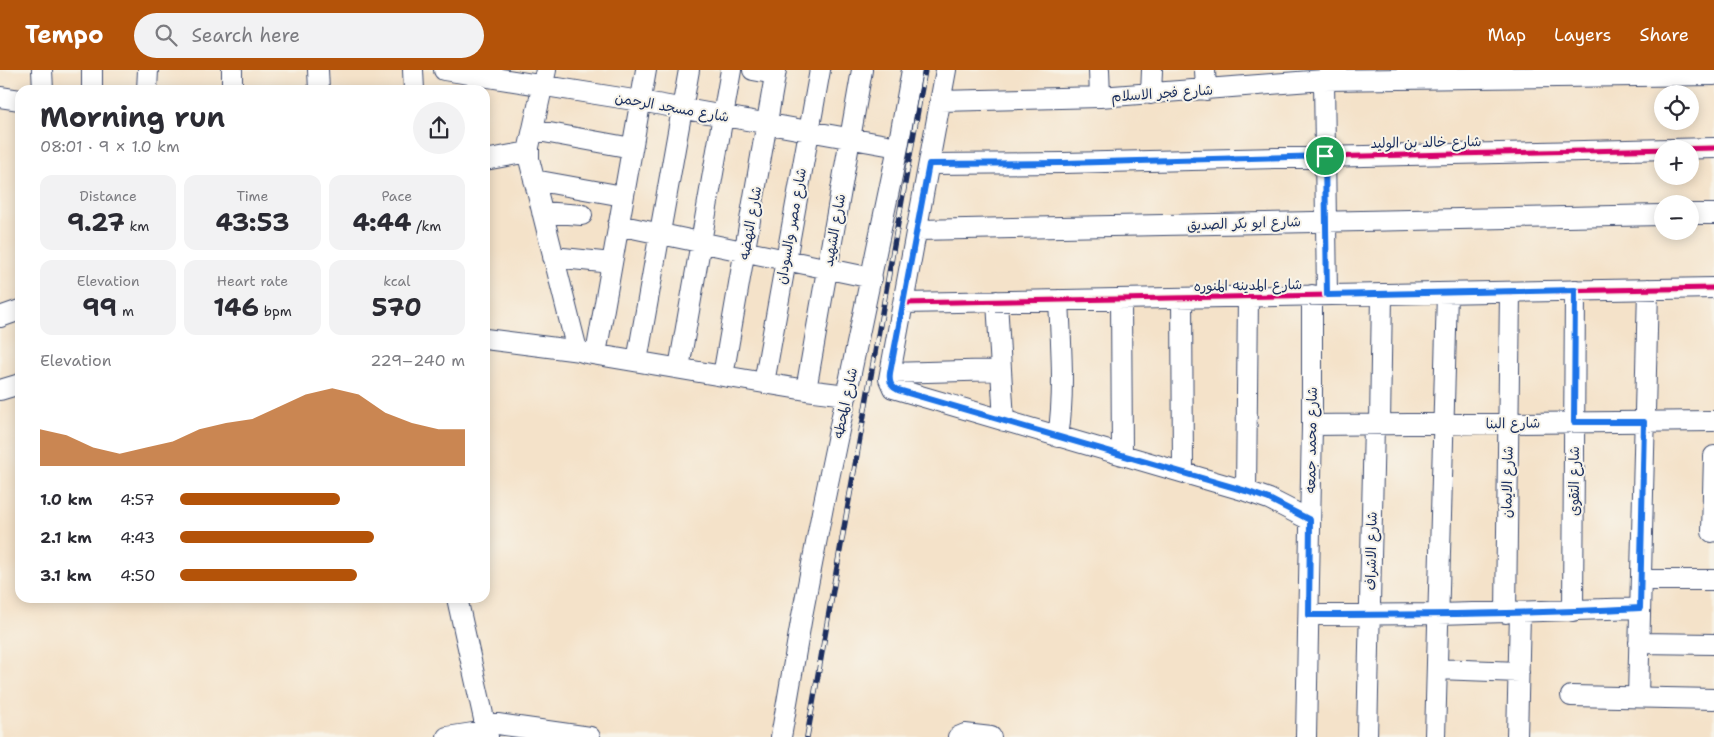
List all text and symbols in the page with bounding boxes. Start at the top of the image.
search box [134,13,484,58]
text: Tempo [25,19,104,51]
icon: search [152,21,180,49]
text: Search here [192,23,300,48]
text: Map [1488,23,1526,47]
text: Layers [1554,23,1611,47]
text: Share [1639,23,1689,47]
street label: شارع فجر الاسلام [1111,80,1214,108]
map controls [1654,85,1699,240]
button: locate [1654,85,1699,130]
street label: شارع مسجد الرحمن [613,88,731,127]
text: Morning run [40,98,225,136]
button: share [413,102,465,154]
street label: شارع خالد بن الوليد [1370,132,1482,153]
pin [1304,135,1346,177]
text: 08:01 · 9 × 1.0 km [40,136,180,157]
button: + [1654,140,1699,185]
icon: arrive [1311,142,1339,170]
street label: شارع مصر والسودان [772,166,811,286]
street label: شارع النهضه [735,185,766,261]
text: Distance [79,187,137,205]
text: Time [236,187,269,205]
text: Pace [381,187,412,205]
street label: شارع الشهيد [819,192,850,268]
button: − [1654,195,1699,240]
text: 9.27 [67,205,125,239]
text: 43:53 [216,205,289,239]
text: 4:44 [352,205,411,239]
street label: شارع ابو بكر الصديق [1187,212,1301,235]
text: km [125,217,149,235]
text: /km [411,217,441,235]
text: Elevation [77,272,140,290]
text: Heart rate [217,272,288,290]
text: kcal [383,272,410,290]
street label: شارع المدينه المنوره [1194,275,1302,296]
text: 99 [82,290,117,324]
text: 146 [213,290,259,324]
text: 570 [372,290,422,324]
text: m [117,302,134,320]
text: bpm [259,302,292,320]
text: Elevation [40,350,112,371]
text: 229–240 m [370,350,465,371]
street label: شارع المحطه [829,366,862,440]
street label: شارع محمد جمعه [1301,387,1322,493]
street label: شارع البنا [1486,414,1540,433]
street label: شارع الايمان [1497,446,1518,518]
street label: شارع التقوى [1565,446,1584,516]
text: 1.0 km [40,489,92,510]
text: 4:57 [120,489,155,510]
street label: شارع الاشراف [1361,511,1382,591]
text: 2.1 km [40,527,92,548]
text: 4:43 [120,527,155,548]
text: 3.1 km [40,565,91,586]
text: 4:50 [120,565,155,586]

